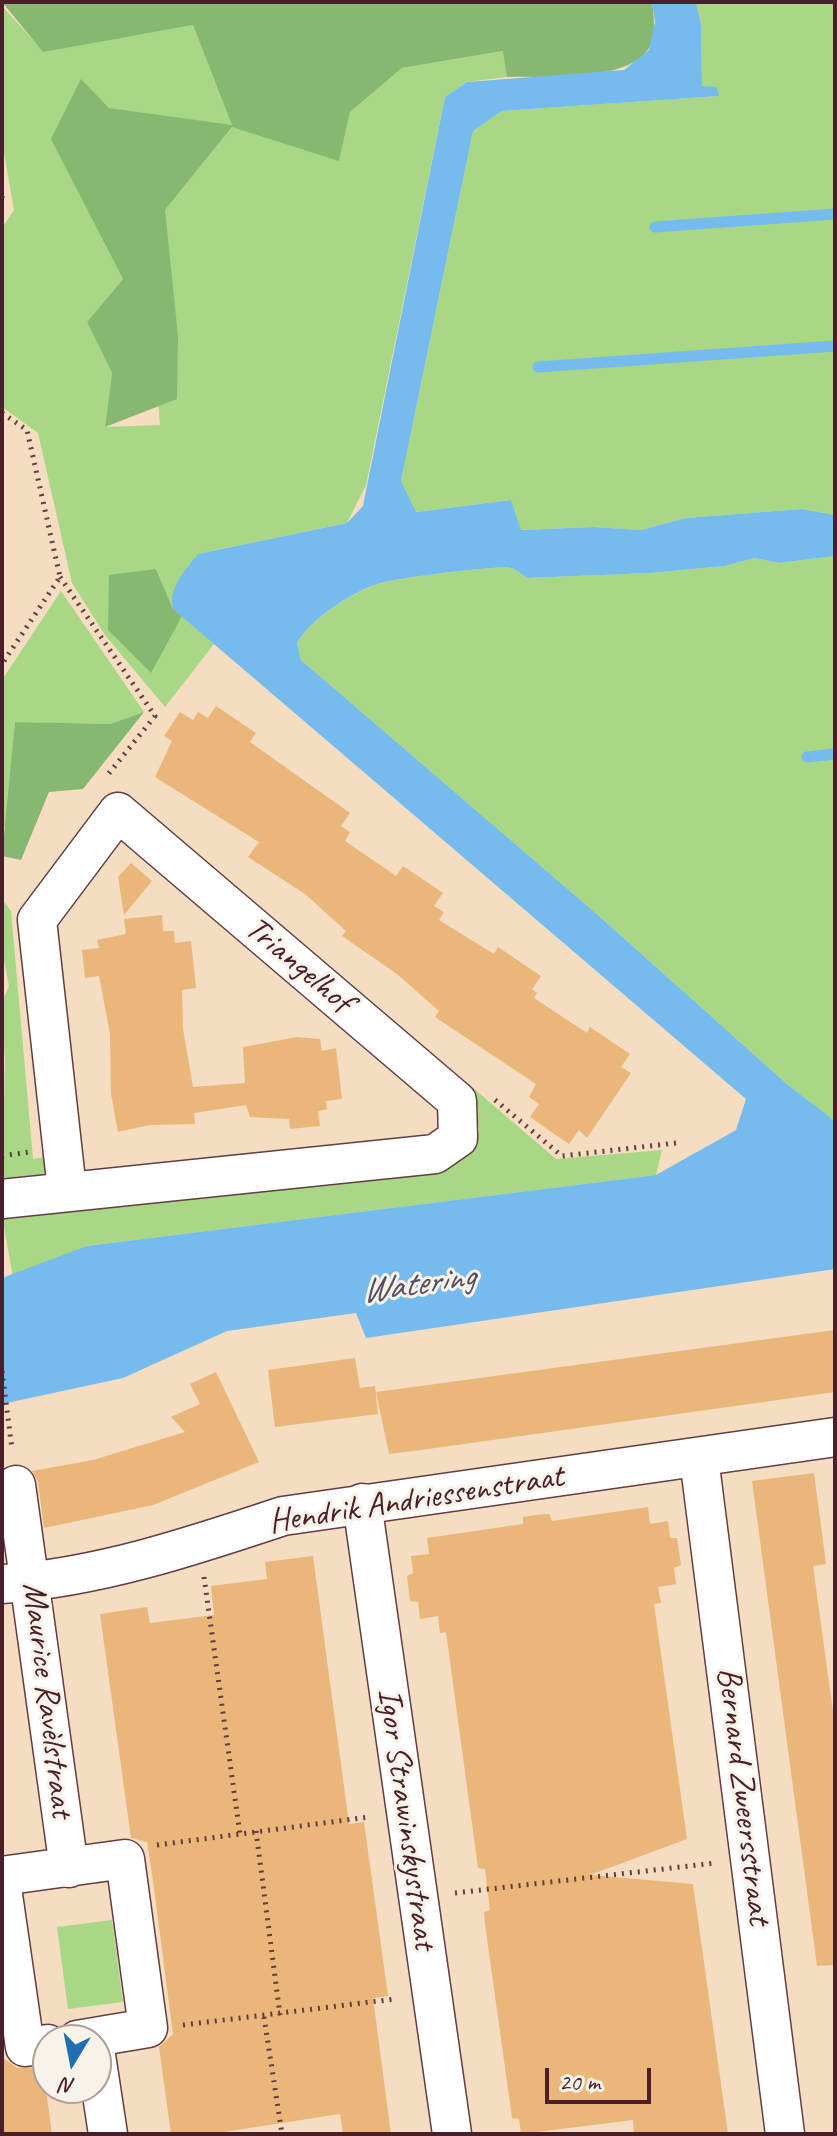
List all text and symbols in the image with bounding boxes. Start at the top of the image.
street label: Triangelhof [236,909,360,1021]
water label: Watering [359,1256,477,1314]
street label: Hendrik Andriessenstraat [266,1457,566,1543]
street label: Maurice Ravèlstraat [12,1580,82,1820]
street label: Bernard Zweersstraat [707,1665,779,1927]
street label: Igor Strawinskystraat [368,1686,444,1952]
north arrow [32,2024,112,2104]
scale bar [549,2052,655,2102]
text: 20 m [559,2067,600,2097]
text: N [59,2071,77,2101]

